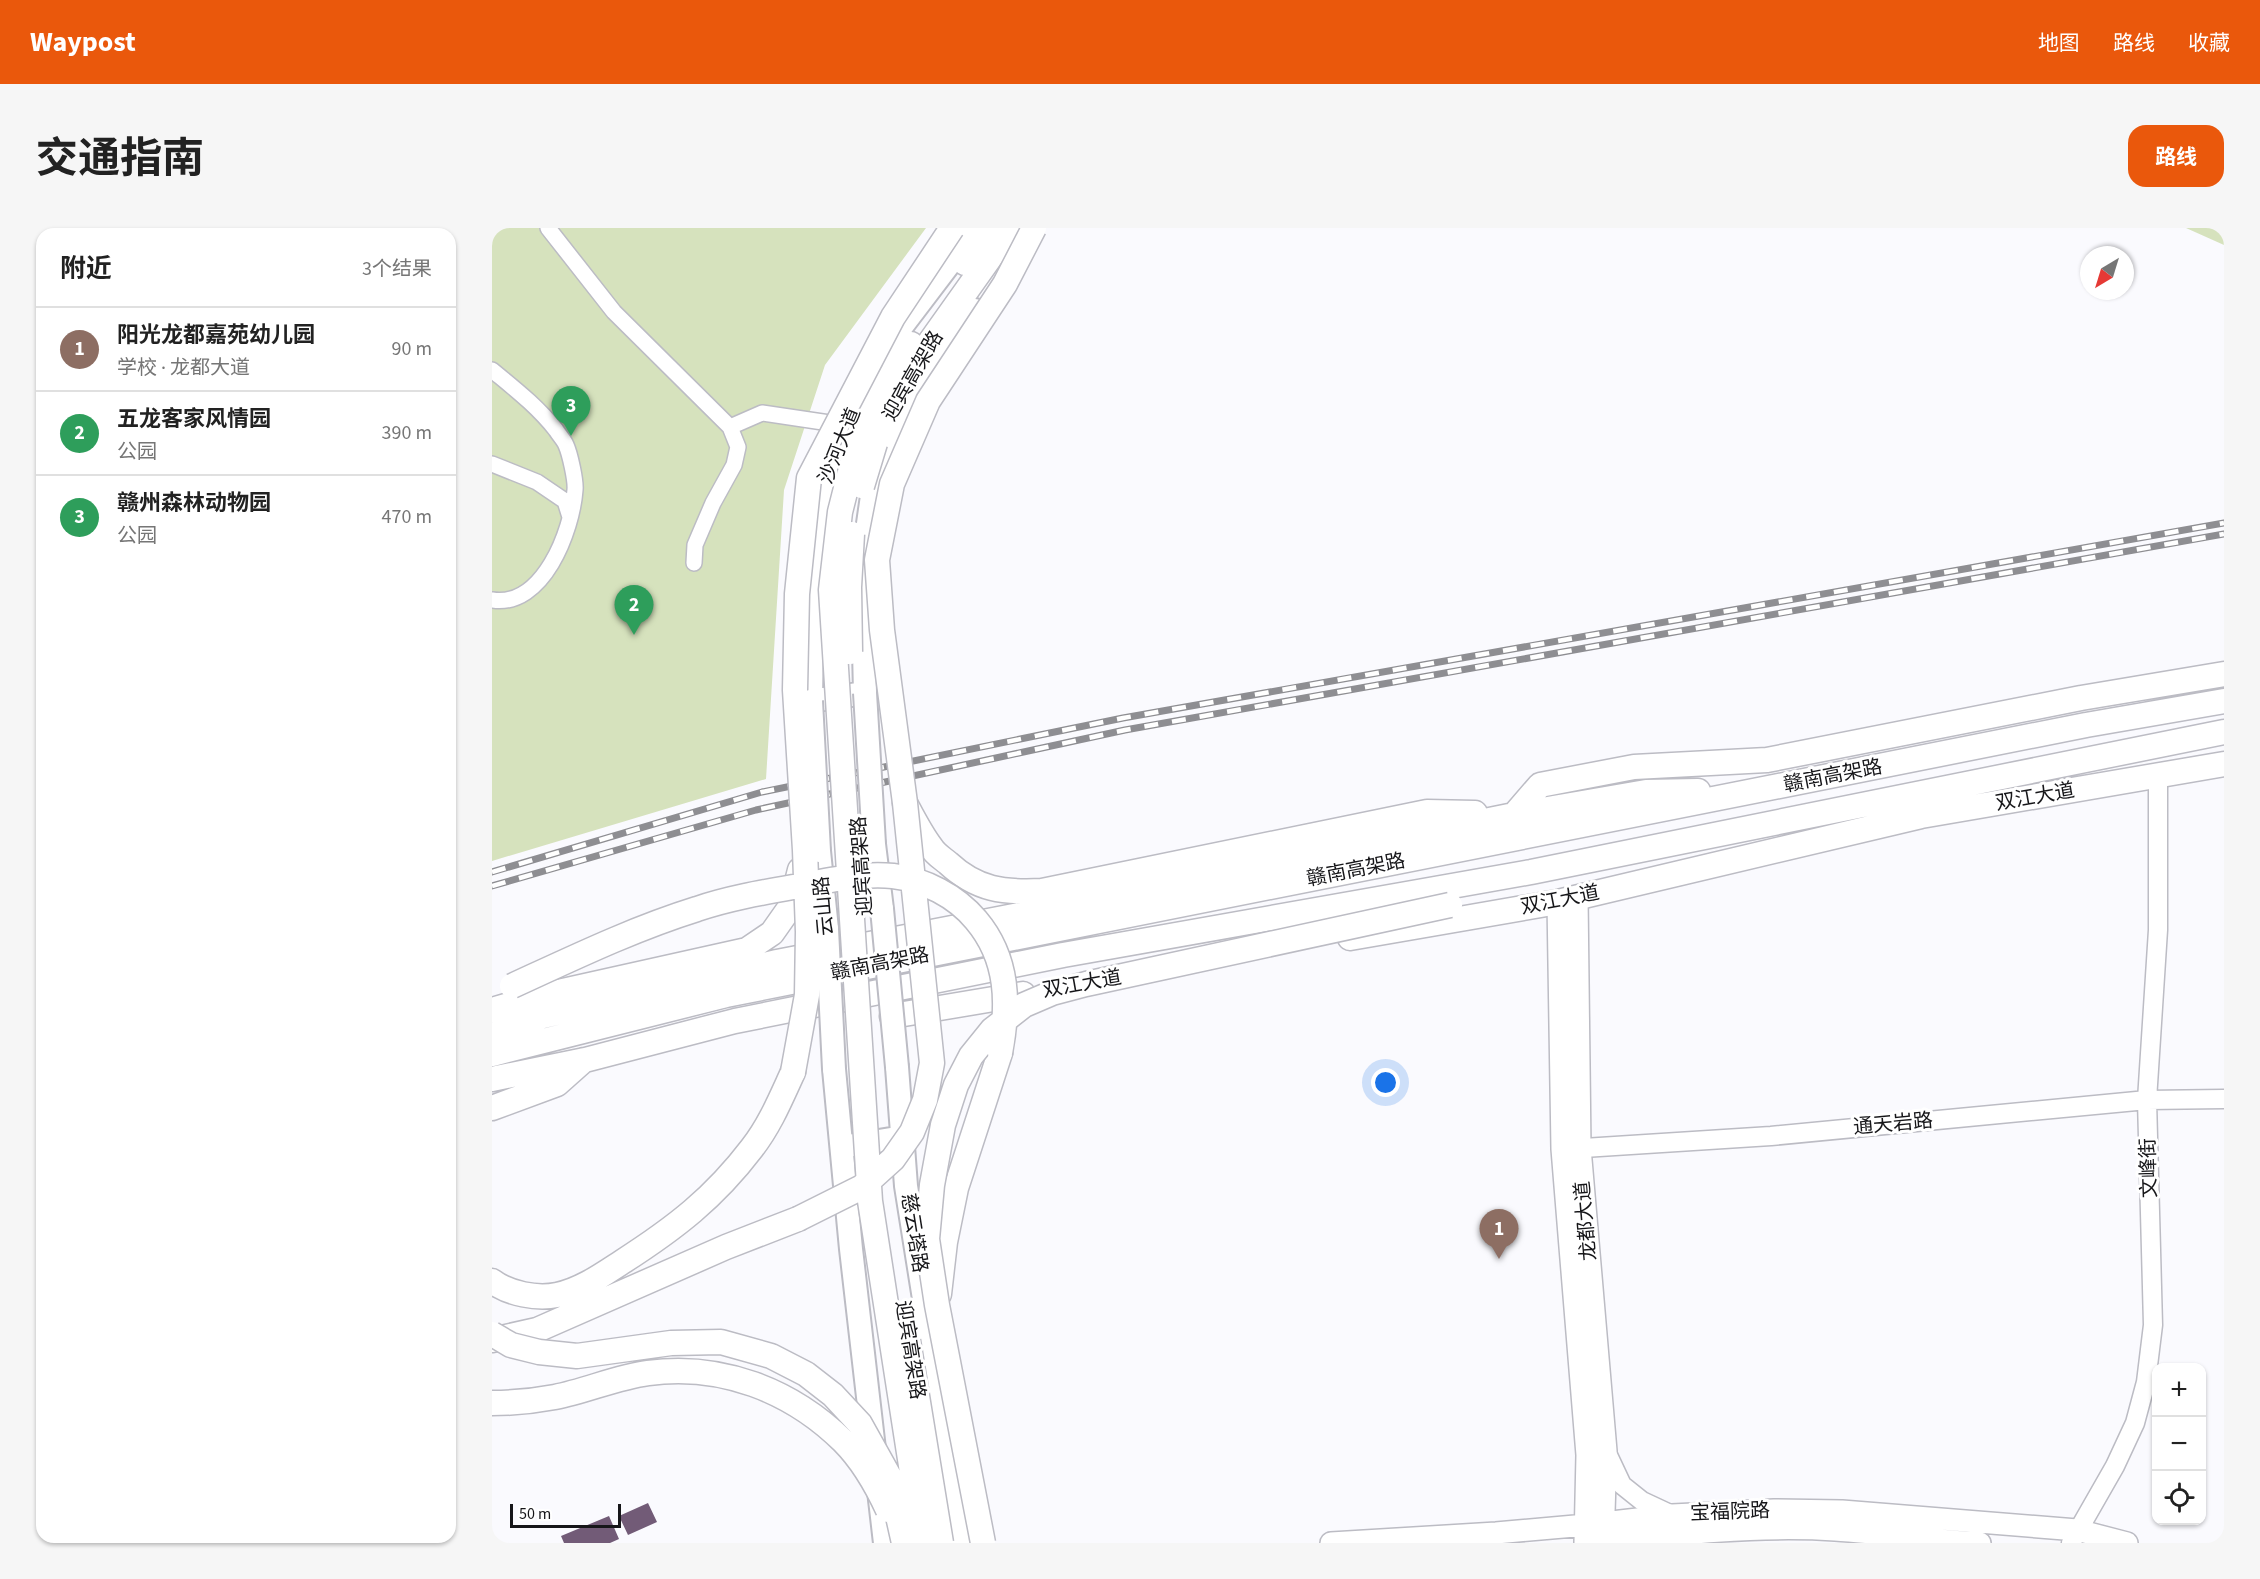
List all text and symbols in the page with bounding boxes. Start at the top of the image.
text: Waypost [30,22,136,62]
text: 地图 [2038,28,2080,58]
text: 路线 [2113,28,2155,58]
text: 收藏 [2188,28,2230,58]
button: 路线 [2128,125,2224,187]
text: 交通指南 [36,129,204,189]
north arrow [2080,246,2134,300]
text: 附近 [60,250,112,287]
text: 3个结果 [362,255,432,283]
text: 阳光龙都嘉苑幼儿园 [117,319,315,351]
street label: 迎宾高架路 [876,326,950,426]
text: 1 [74,335,85,363]
text: 90 m [392,335,432,363]
text: 学校 · 龙都大道 [117,354,250,382]
pin: 3 [552,386,590,436]
text: 五龙客家风情园 [117,403,271,435]
street label: 沙河大道 [812,404,868,488]
text: 2 [74,419,85,447]
text: 390 m [382,419,432,447]
text: 公园 [117,438,157,466]
text: 赣州森林动物园 [117,487,271,519]
text: 3 [74,503,85,531]
text: 470 m [382,503,432,531]
text: 公园 [117,522,157,550]
pin: 2 [614,586,654,635]
street label: 赣南高架路 [1781,753,1885,799]
street label: 双江大道 [1993,776,2077,818]
street label: 迎宾高架路 [845,815,879,917]
street label: 赣南高架路 [1304,847,1408,893]
street label: 云山路 [807,875,841,937]
street label: 双江大道 [1518,879,1602,921]
street label: 赣南高架路 [828,941,932,987]
street label: 双江大道 [1040,963,1124,1005]
your location [1371,1068,1400,1097]
street label: 通天岩路 [1852,1107,1934,1141]
street label: 文峰街 [2134,1138,2164,1198]
street label: 龙都大道 [1569,1180,1603,1262]
street label: 慈云塔路 [894,1191,934,1275]
pin: 1 [1480,1210,1518,1259]
street label: 迎宾高架路 [888,1298,932,1402]
map controls [2152,1363,2206,1525]
button: + [2152,1363,2206,1417]
button: − [2152,1417,2206,1471]
button: locate [2152,1471,2206,1525]
street label: 宝福院路 [1690,1497,1770,1527]
scale bar [510,1501,621,1528]
text: 50 m [519,1503,551,1525]

